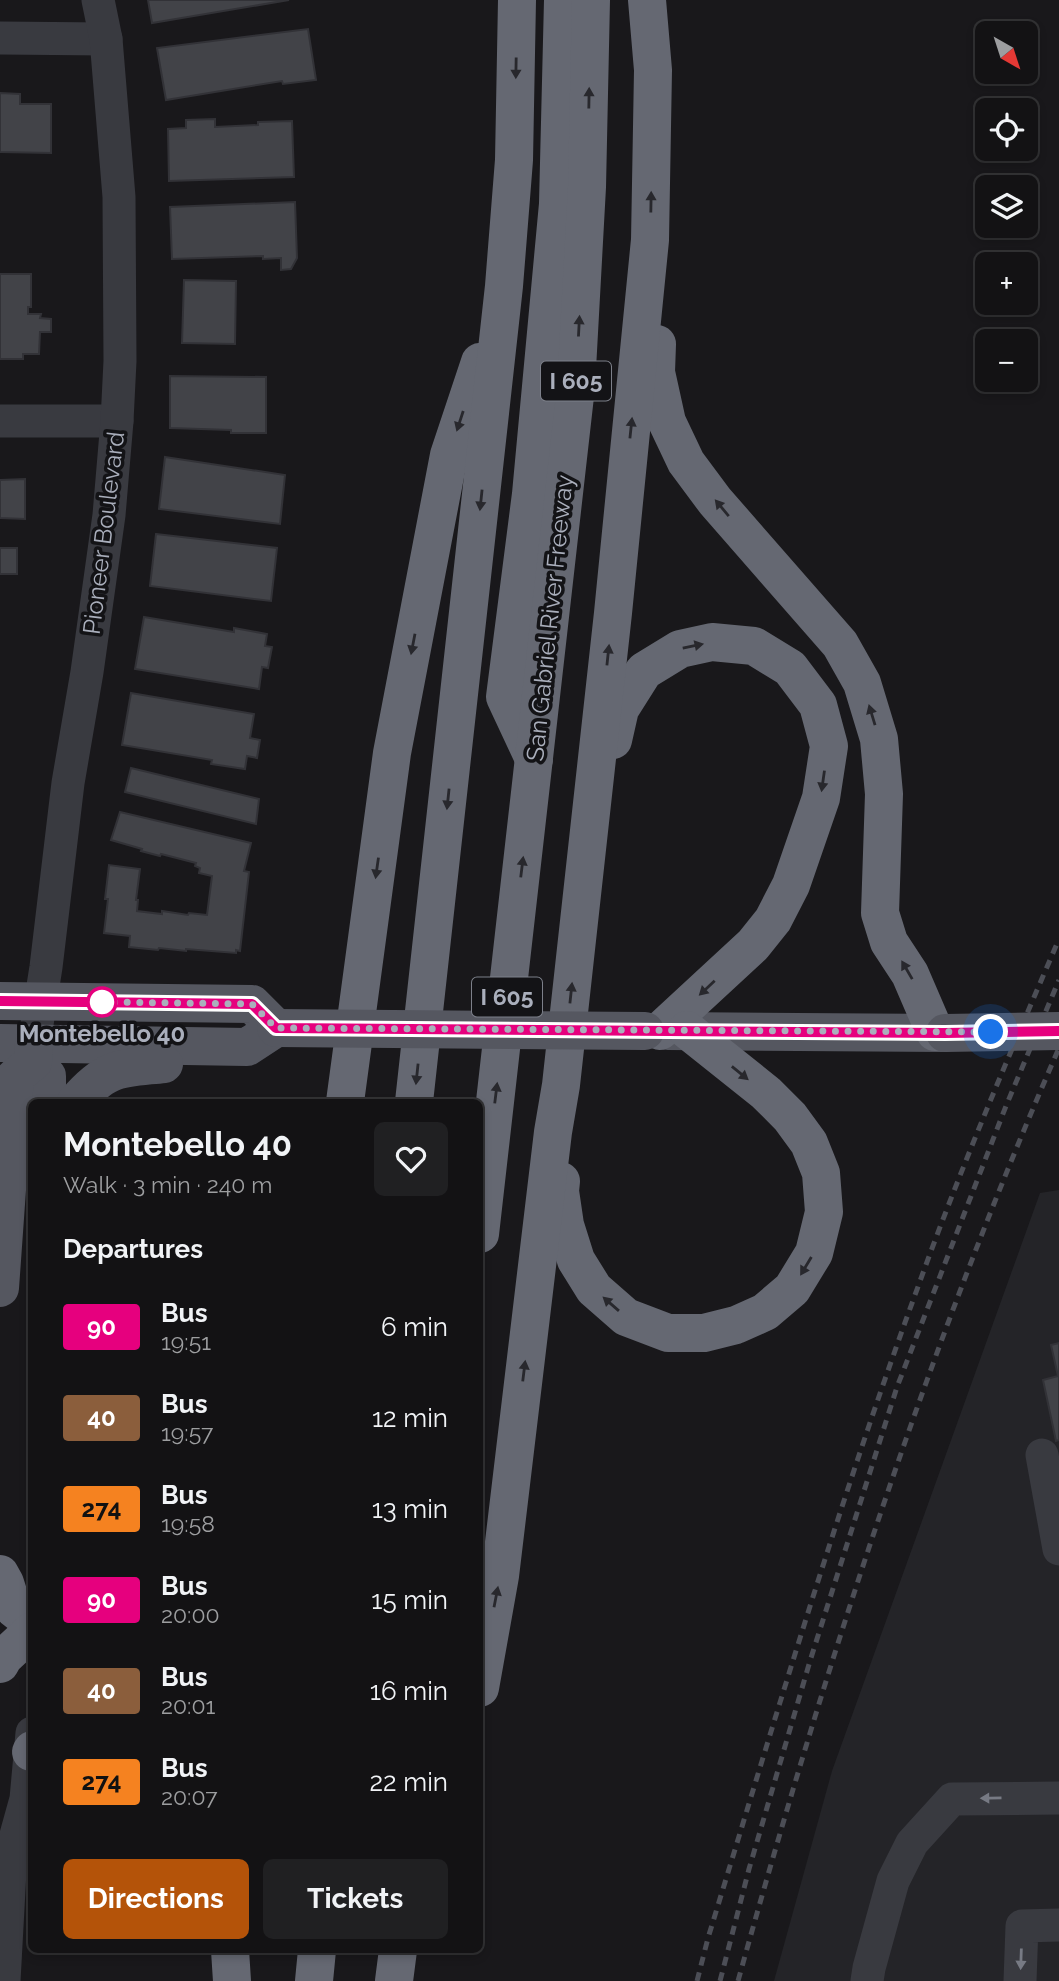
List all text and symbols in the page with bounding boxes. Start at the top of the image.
north arrow [975,21,1038,84]
map controls [975,21,1038,392]
one-way arrow [510,57,522,79]
one-way arrow [583,87,594,109]
button: locate [975,98,1038,161]
button: layers [975,175,1038,238]
one-way arrow [645,191,657,213]
button: + [975,252,1038,315]
one-way arrow [574,315,585,337]
button: − [975,329,1038,392]
road number: I 605 [541,362,611,400]
one-way arrow [454,411,465,432]
one-way arrow [626,417,637,439]
street label: Pioneer Boulevard [77,430,130,636]
street label: San Gabriel River Freeway [520,473,579,763]
one-way arrow [475,490,486,512]
one-way arrow [714,499,730,517]
one-way arrow [408,633,419,655]
one-way arrow [682,640,704,651]
one-way arrow [603,643,614,665]
one-way arrow [866,705,877,726]
one-way arrow [818,770,829,792]
one-way arrow [443,788,454,810]
one-way arrow [516,856,527,878]
one-way arrow [371,857,382,879]
one-way arrow [901,961,913,980]
road number: I 605 [472,978,542,1016]
one-way arrow [698,980,716,996]
one-way arrow [565,982,576,1004]
marker: Montebello 40 [87,987,117,1017]
your location [973,1014,1008,1049]
place label: Montebello 40 [19,1019,185,1048]
one-way arrow [411,1063,422,1085]
one-way arrow [732,1065,749,1080]
one-way arrow [490,1082,501,1104]
button: heart [374,1122,448,1196]
text: Montebello 40 [63,1125,292,1164]
text: Walk · 3 min · 240 m [63,1171,272,1198]
text: Departures [63,1234,203,1264]
one-way arrow [800,1256,812,1275]
one-way arrow [603,1297,620,1312]
text: Bus [161,1298,208,1328]
text: 90 [87,1312,116,1341]
text: 6 min [381,1312,448,1342]
text: 19:51 [161,1328,211,1355]
one-way arrow [519,1360,530,1382]
text: Bus [161,1389,208,1419]
text: 40 [87,1403,116,1432]
text: 12 min [372,1403,448,1433]
text: 19:57 [161,1419,213,1446]
text: Bus [161,1480,208,1510]
text: 274 [82,1494,121,1523]
text: 13 min [372,1494,448,1524]
text: 19:58 [161,1510,215,1537]
text: Bus [161,1571,208,1601]
text: 90 [87,1585,116,1614]
text: 15 min [371,1585,448,1615]
one-way arrow [491,1585,502,1607]
text: 20:00 [161,1601,220,1628]
text: Bus [161,1662,208,1692]
text: 40 [87,1676,116,1705]
text: 16 min [370,1676,448,1706]
text: 20:01 [161,1692,215,1719]
text: Bus [161,1753,208,1783]
text: 274 [82,1767,121,1796]
text: 22 min [370,1767,448,1797]
text: 20:07 [161,1783,218,1810]
one-way arrow [980,1792,1002,1804]
button: Directions [63,1859,249,1939]
button: Tickets [263,1859,448,1939]
one-way arrow [1015,1949,1026,1971]

